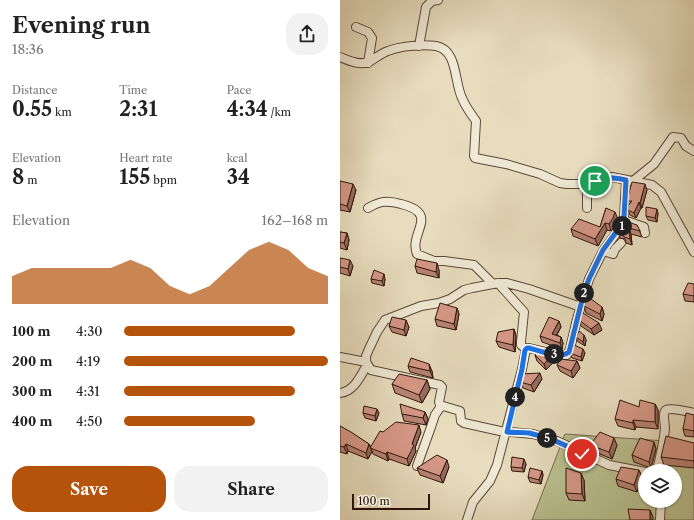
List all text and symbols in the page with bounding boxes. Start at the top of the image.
text: Evening run [12,12,151,39]
button: share [286,13,328,55]
text: 18:36 [12,41,44,57]
text: Distance [12,83,58,97]
text: Time [119,83,147,97]
text: Pace [227,83,252,97]
text: 0.55 [12,97,52,121]
text: 2:31 [119,97,157,121]
text: 4:34 [227,97,268,121]
text: km [52,105,72,119]
text: /km [268,105,291,119]
text: Elevation [12,151,61,165]
text: Heart rate [119,151,172,165]
text: kcal [227,151,247,165]
pin [578,164,612,198]
text: 8 [12,165,24,189]
text: 155 [119,165,150,189]
text: 34 [227,165,250,189]
icon: arrive [584,170,606,192]
text: m [24,173,38,187]
text: bpm [150,173,177,187]
text: Elevation [12,212,70,228]
text: 162–168 m [262,212,328,228]
pin: 1 [612,216,632,236]
text: 1 [620,219,624,233]
pin: 2 [574,283,594,303]
text: 2 [581,286,587,300]
text: 100 m [12,323,51,339]
text: 4:30 [76,323,103,339]
pin: 3 [544,344,564,364]
text: 3 [551,347,557,361]
text: 200 m [12,353,52,369]
text: 4:19 [76,353,100,369]
text: 300 m [12,383,52,399]
text: 4:31 [76,383,100,399]
pin: 4 [505,387,525,407]
text: 4 [512,390,518,404]
text: 400 m [12,413,52,429]
text: 4:50 [76,413,102,429]
pin: 5 [537,428,557,448]
text: 5 [544,431,550,445]
pin [565,437,599,471]
icon: check [571,443,593,465]
map controls [638,464,682,508]
button: layers [638,464,682,508]
button: Save [12,466,166,512]
button: Share [174,466,328,512]
scale bar [352,492,430,511]
text: 100 m [358,494,390,508]

